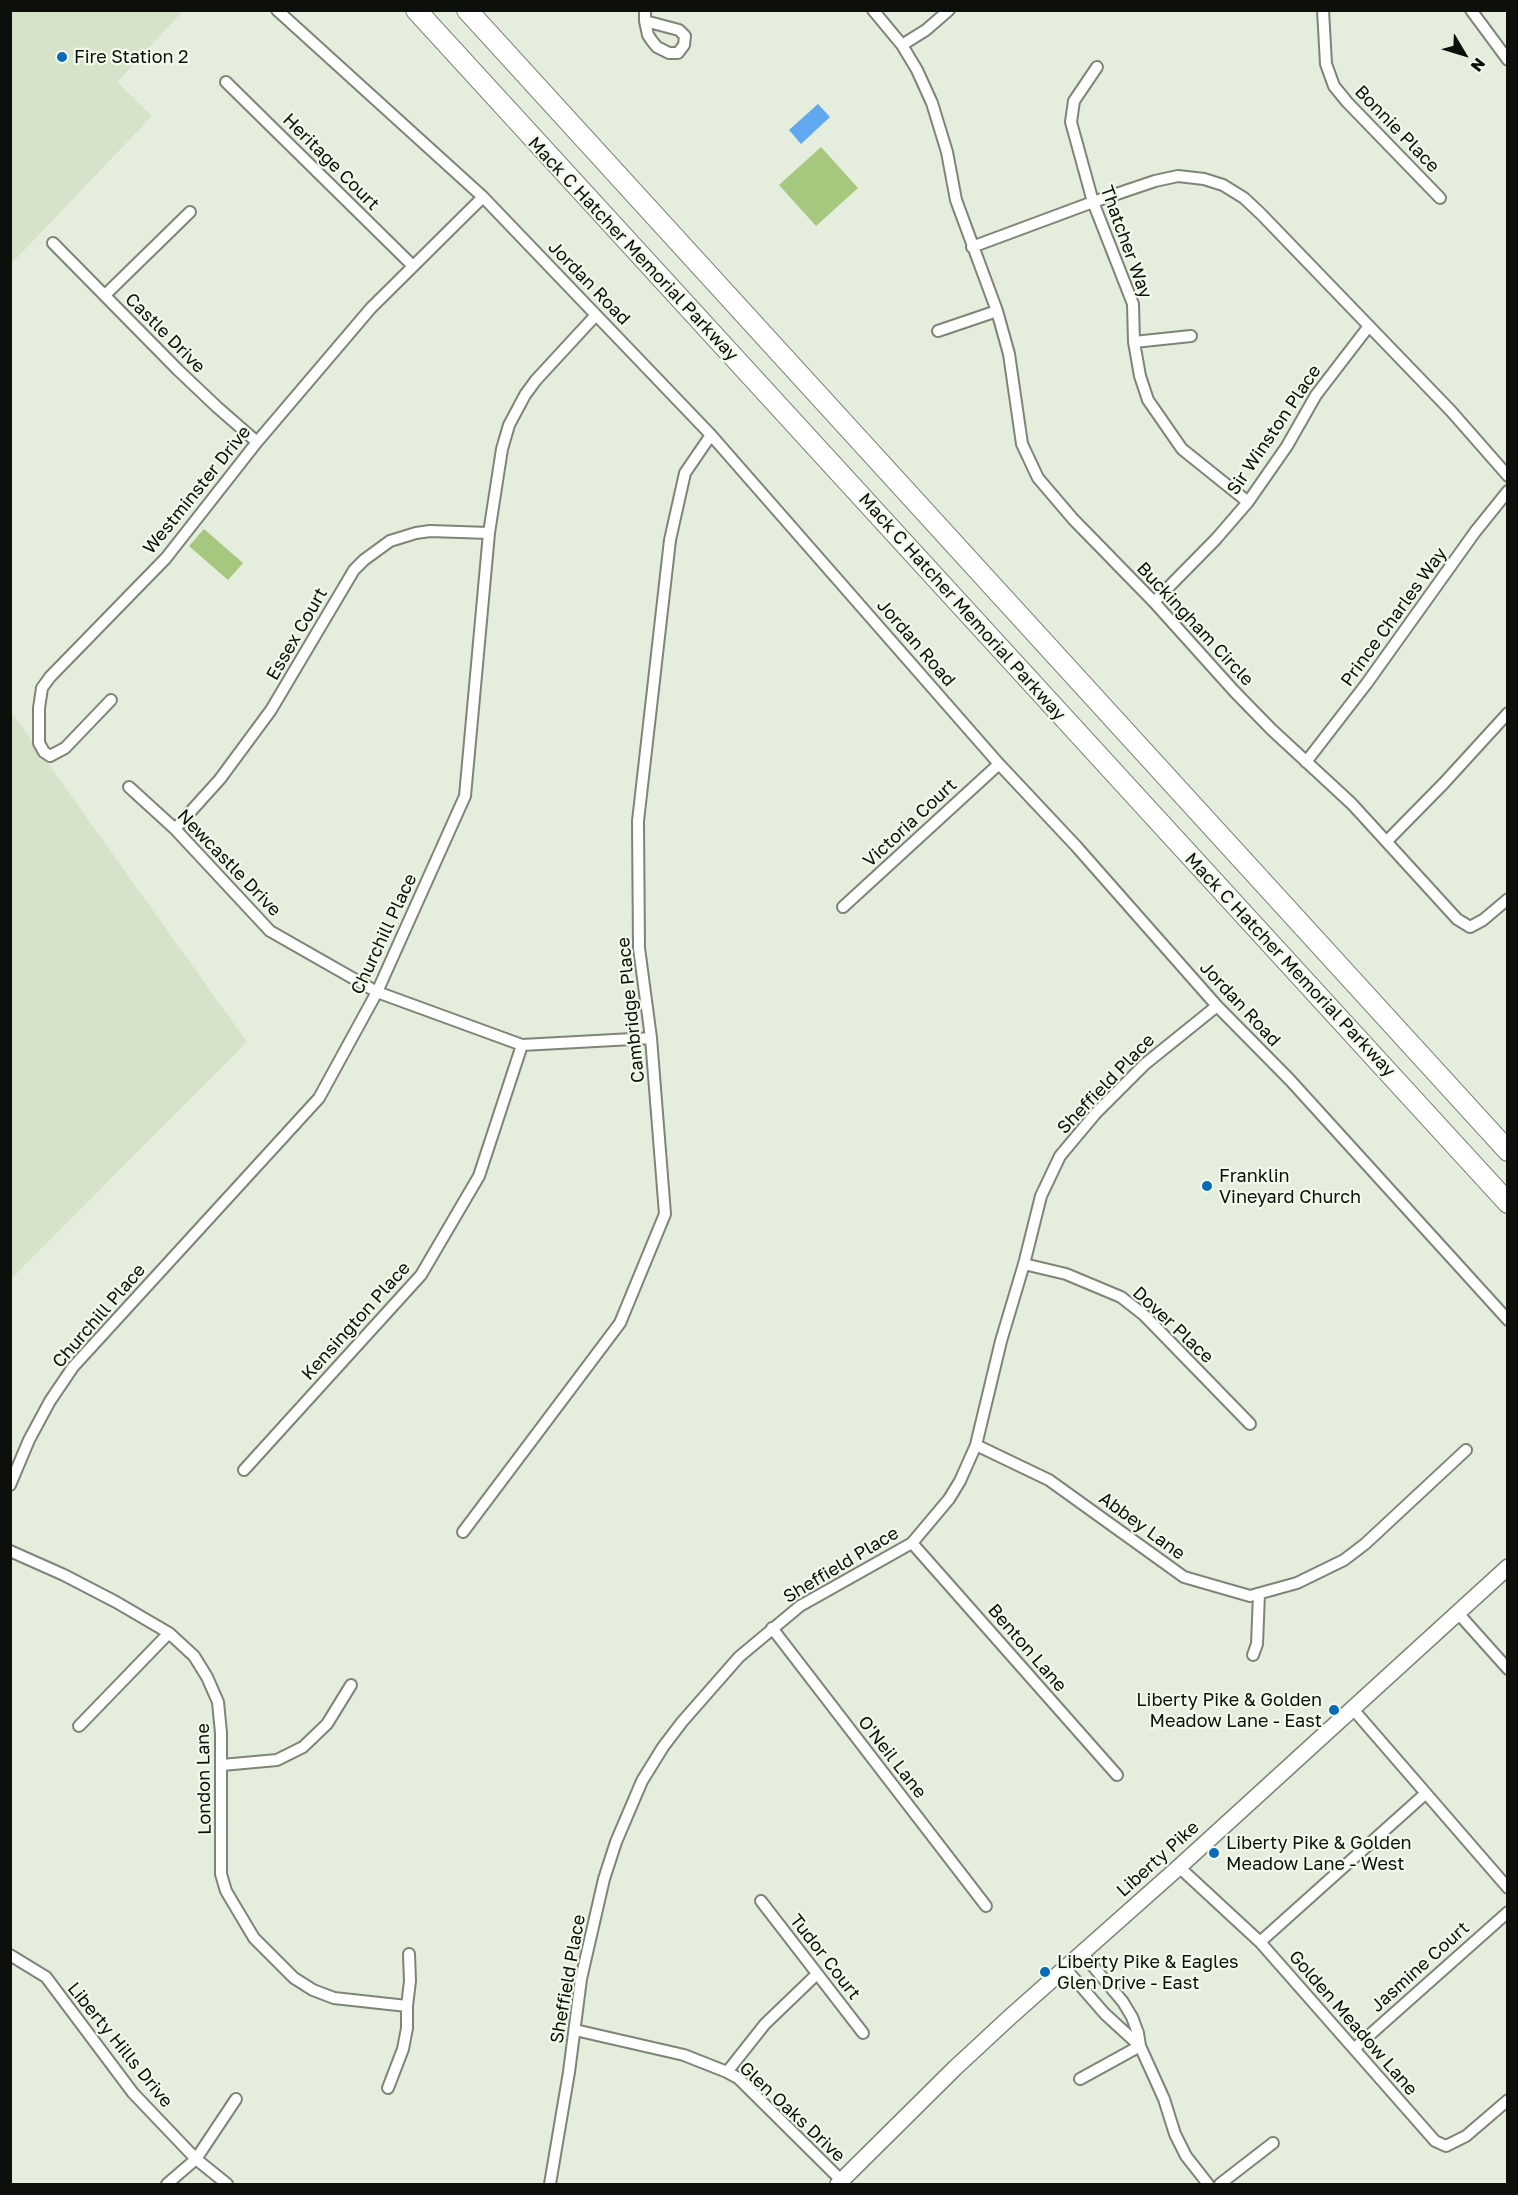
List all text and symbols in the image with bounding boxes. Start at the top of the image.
north arrow [1434,24,1494,84]
place label: Fire Station 2 [74,46,188,68]
marker: Fire Station 2 [55,50,69,64]
text: N [1467,54,1490,76]
street label: Bonnie Place [1350,81,1444,177]
street label: Heritage Court [278,109,384,215]
street label: Mack C Hatcher Memorial Parkway [523,132,743,366]
street label: Thatcher Way [1096,183,1156,301]
street label: Jordan Road [544,236,634,330]
street label: Castle Drive [120,288,210,378]
street label: Sir Winston Place [1223,361,1325,499]
street label: Westminster Drive [139,421,255,559]
street label: Mack C Hatcher Memorial Parkway [854,489,1070,725]
street label: Prince Charles Way [1336,543,1452,691]
street label: Buckingham Circle [1132,558,1258,690]
street label: Essex Court [262,584,332,684]
street label: Jordan Road [872,595,960,691]
street label: Victoria Court [859,774,961,872]
street label: Newcastle Drive [173,805,285,921]
street label: Mack C Hatcher Memorial Parkway [1180,848,1400,1082]
street label: Churchill Place [347,870,421,998]
street label: Cambridge Place [613,936,649,1084]
street label: Jordan Road [1195,957,1285,1051]
street label: Sheffield Place [1053,1030,1159,1138]
place label: Franklin Vineyard Church [1219,1165,1361,1208]
marker: Franklin Vineyard Church [1200,1179,1214,1193]
street label: Kensington Place [297,1257,415,1385]
street label: Churchill Place [48,1260,150,1372]
street label: Dover Place [1128,1282,1218,1368]
street label: Abbey Lane [1095,1488,1189,1564]
street label: Sheffield Place [779,1522,903,1608]
street label: Benton Lane [983,1600,1071,1696]
place label: Liberty Pike & Golden Meadow Lane - East [1136,1689,1322,1732]
marker: Liberty Pike & Golden Meadow Lane - East [1327,1703,1341,1717]
street label: O'Neil Lane [853,1712,931,1802]
street label: London Lane [192,1723,216,1835]
street label: Liberty Pike [1113,1817,1203,1901]
place label: Liberty Pike & Golden Meadow Lane - West [1226,1832,1412,1874]
marker: Liberty Pike & Golden Meadow Lane - West [1207,1846,1221,1860]
street label: Tudor Court [785,1910,865,2004]
street label: Sheffield Place [546,1913,590,2045]
street label: Jasmine Court [1366,1917,1474,2017]
street label: Golden Meadow Lane [1284,1946,1422,2100]
place label: Liberty Pike & Eagles Glen Drive - East [1057,1951,1239,1994]
marker: Liberty Pike & Eagles Glen Drive - East [1038,1965,1052,1979]
street label: Liberty Hills Drive [63,1978,177,2112]
street label: Glen Oaks Drive [735,2058,849,2166]

